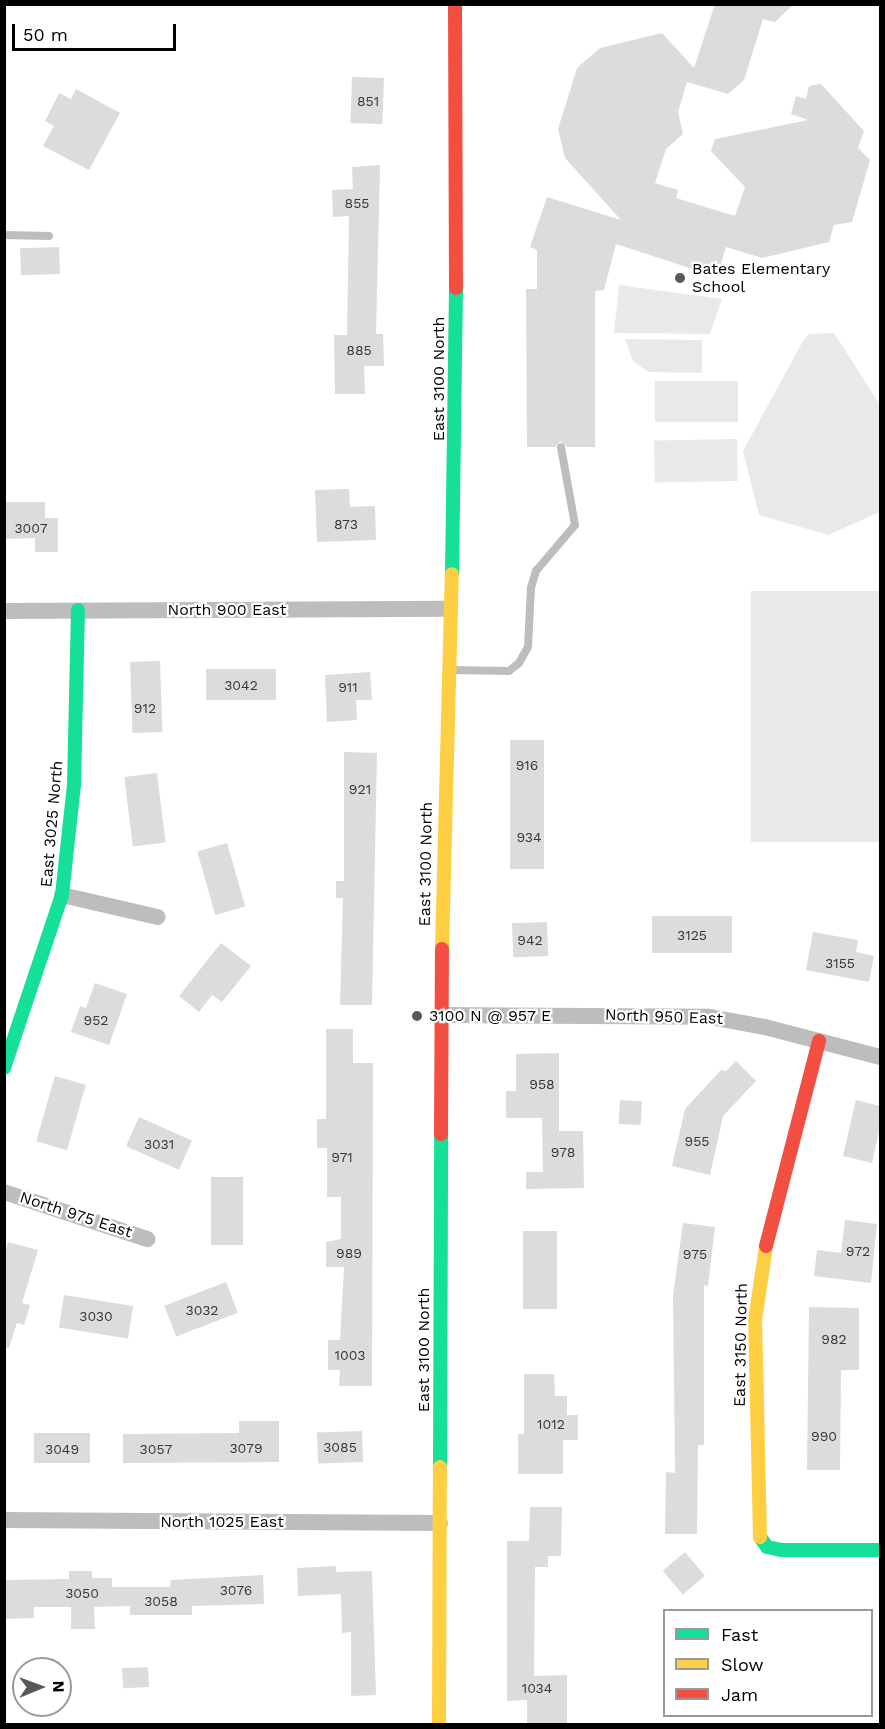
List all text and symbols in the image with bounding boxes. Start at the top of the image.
scale bar [15,12,178,50]
text: 50 m [23,24,68,45]
house number: 851 [357,93,379,109]
house number: 855 [345,195,369,211]
place label: Bates Elementary School [692,259,830,297]
marker: Bates Elementary School [673,271,687,285]
street label: East 3100 North [429,317,449,441]
house number: 885 [346,342,372,358]
house number: 873 [334,516,358,532]
house number: 3007 [14,520,48,536]
street label: North 900 East [168,600,286,620]
house number: 3042 [224,677,258,693]
house number: 911 [338,679,358,695]
house number: 912 [134,700,156,716]
house number: 916 [516,757,538,773]
street label: East 3025 North [37,760,67,888]
house number: 921 [349,781,371,797]
street label: East 3100 North [415,802,437,926]
house number: 934 [516,829,542,845]
house number: 3125 [677,927,707,943]
house number: 942 [517,932,543,948]
house number: 3155 [825,955,855,971]
street label: North 950 East [605,1005,723,1029]
place label: 3100 N @ 957 E [429,1006,552,1026]
marker: 3100 N @ 957 E [410,1009,424,1023]
house number: 952 [84,1012,108,1028]
house number: 958 [529,1076,555,1092]
house number: 955 [685,1133,709,1149]
house number: 3031 [144,1136,174,1152]
house number: 978 [551,1144,575,1160]
house number: 971 [331,1149,353,1165]
street label: North 975 East [17,1188,135,1242]
house number: 972 [846,1243,870,1259]
house number: 989 [336,1245,362,1261]
house number: 975 [683,1246,707,1262]
street label: East 3150 North [730,1283,752,1407]
street label: East 3100 North [414,1288,434,1412]
house number: 3032 [186,1302,218,1318]
house number: 3030 [79,1308,113,1324]
house number: 982 [821,1331,847,1347]
house number: 1003 [335,1347,365,1363]
house number: 1012 [537,1416,565,1432]
house number: 990 [811,1428,837,1444]
house number: 3085 [323,1439,357,1455]
house number: 3079 [229,1440,263,1456]
house number: 3049 [45,1441,79,1457]
house number: 3057 [140,1441,172,1457]
street label: North 1025 East [160,1512,284,1532]
house number: 3076 [220,1582,252,1598]
house number: 3050 [65,1585,99,1601]
house number: 3058 [144,1593,178,1609]
legend [663,1609,873,1717]
text: Fast [721,1624,758,1645]
text: Slow [721,1654,764,1675]
north arrow [12,1657,72,1717]
house number: 1034 [522,1680,552,1696]
text: N [49,1681,68,1693]
text: Jam [721,1684,758,1705]

